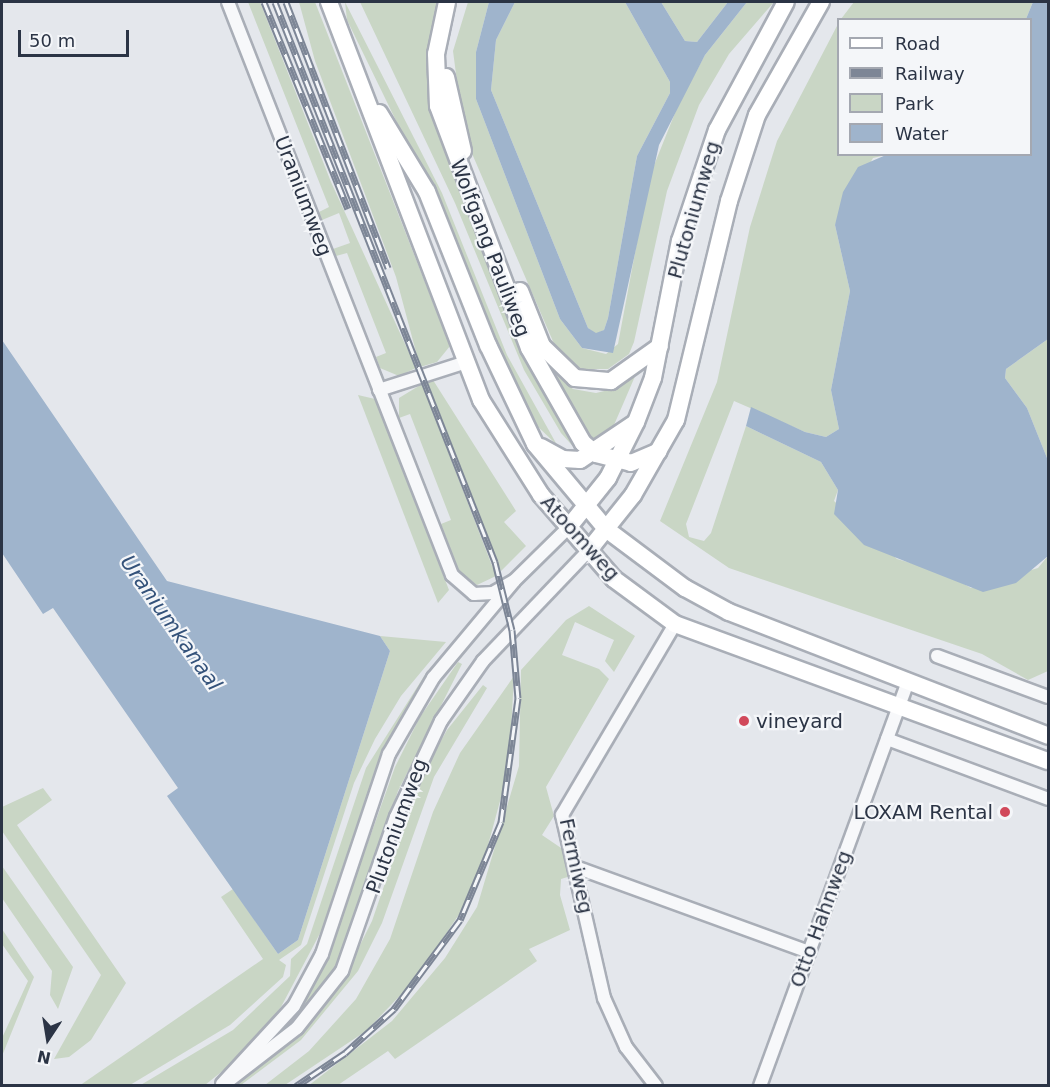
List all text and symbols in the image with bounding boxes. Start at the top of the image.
scale bar [21,18,132,56]
legend [837,18,1032,156]
text: 50 m [29,30,75,51]
text: Road [895,33,940,54]
text: Railway [895,63,965,84]
text: Park [895,93,934,114]
text: Water [895,123,948,144]
street label: Uraniumweg [269,132,337,260]
street label: Plutoniumweg [663,138,725,282]
street label: Wolfgang Pauliweg [445,156,535,340]
street label: Atoomweg [535,490,625,586]
water label: Uraniumkanaal [115,550,227,696]
place label: vineyard [756,709,843,733]
marker: vineyard [737,714,751,728]
street label: Plutoniumweg [361,755,433,897]
place label: LOXAM Rental [853,800,993,824]
marker: LOXAM Rental [998,805,1012,819]
street label: Fermiweg [554,816,598,916]
street label: Otto Hahnweg [785,847,857,991]
north arrow [18,1009,78,1069]
text: N [36,1046,53,1068]

